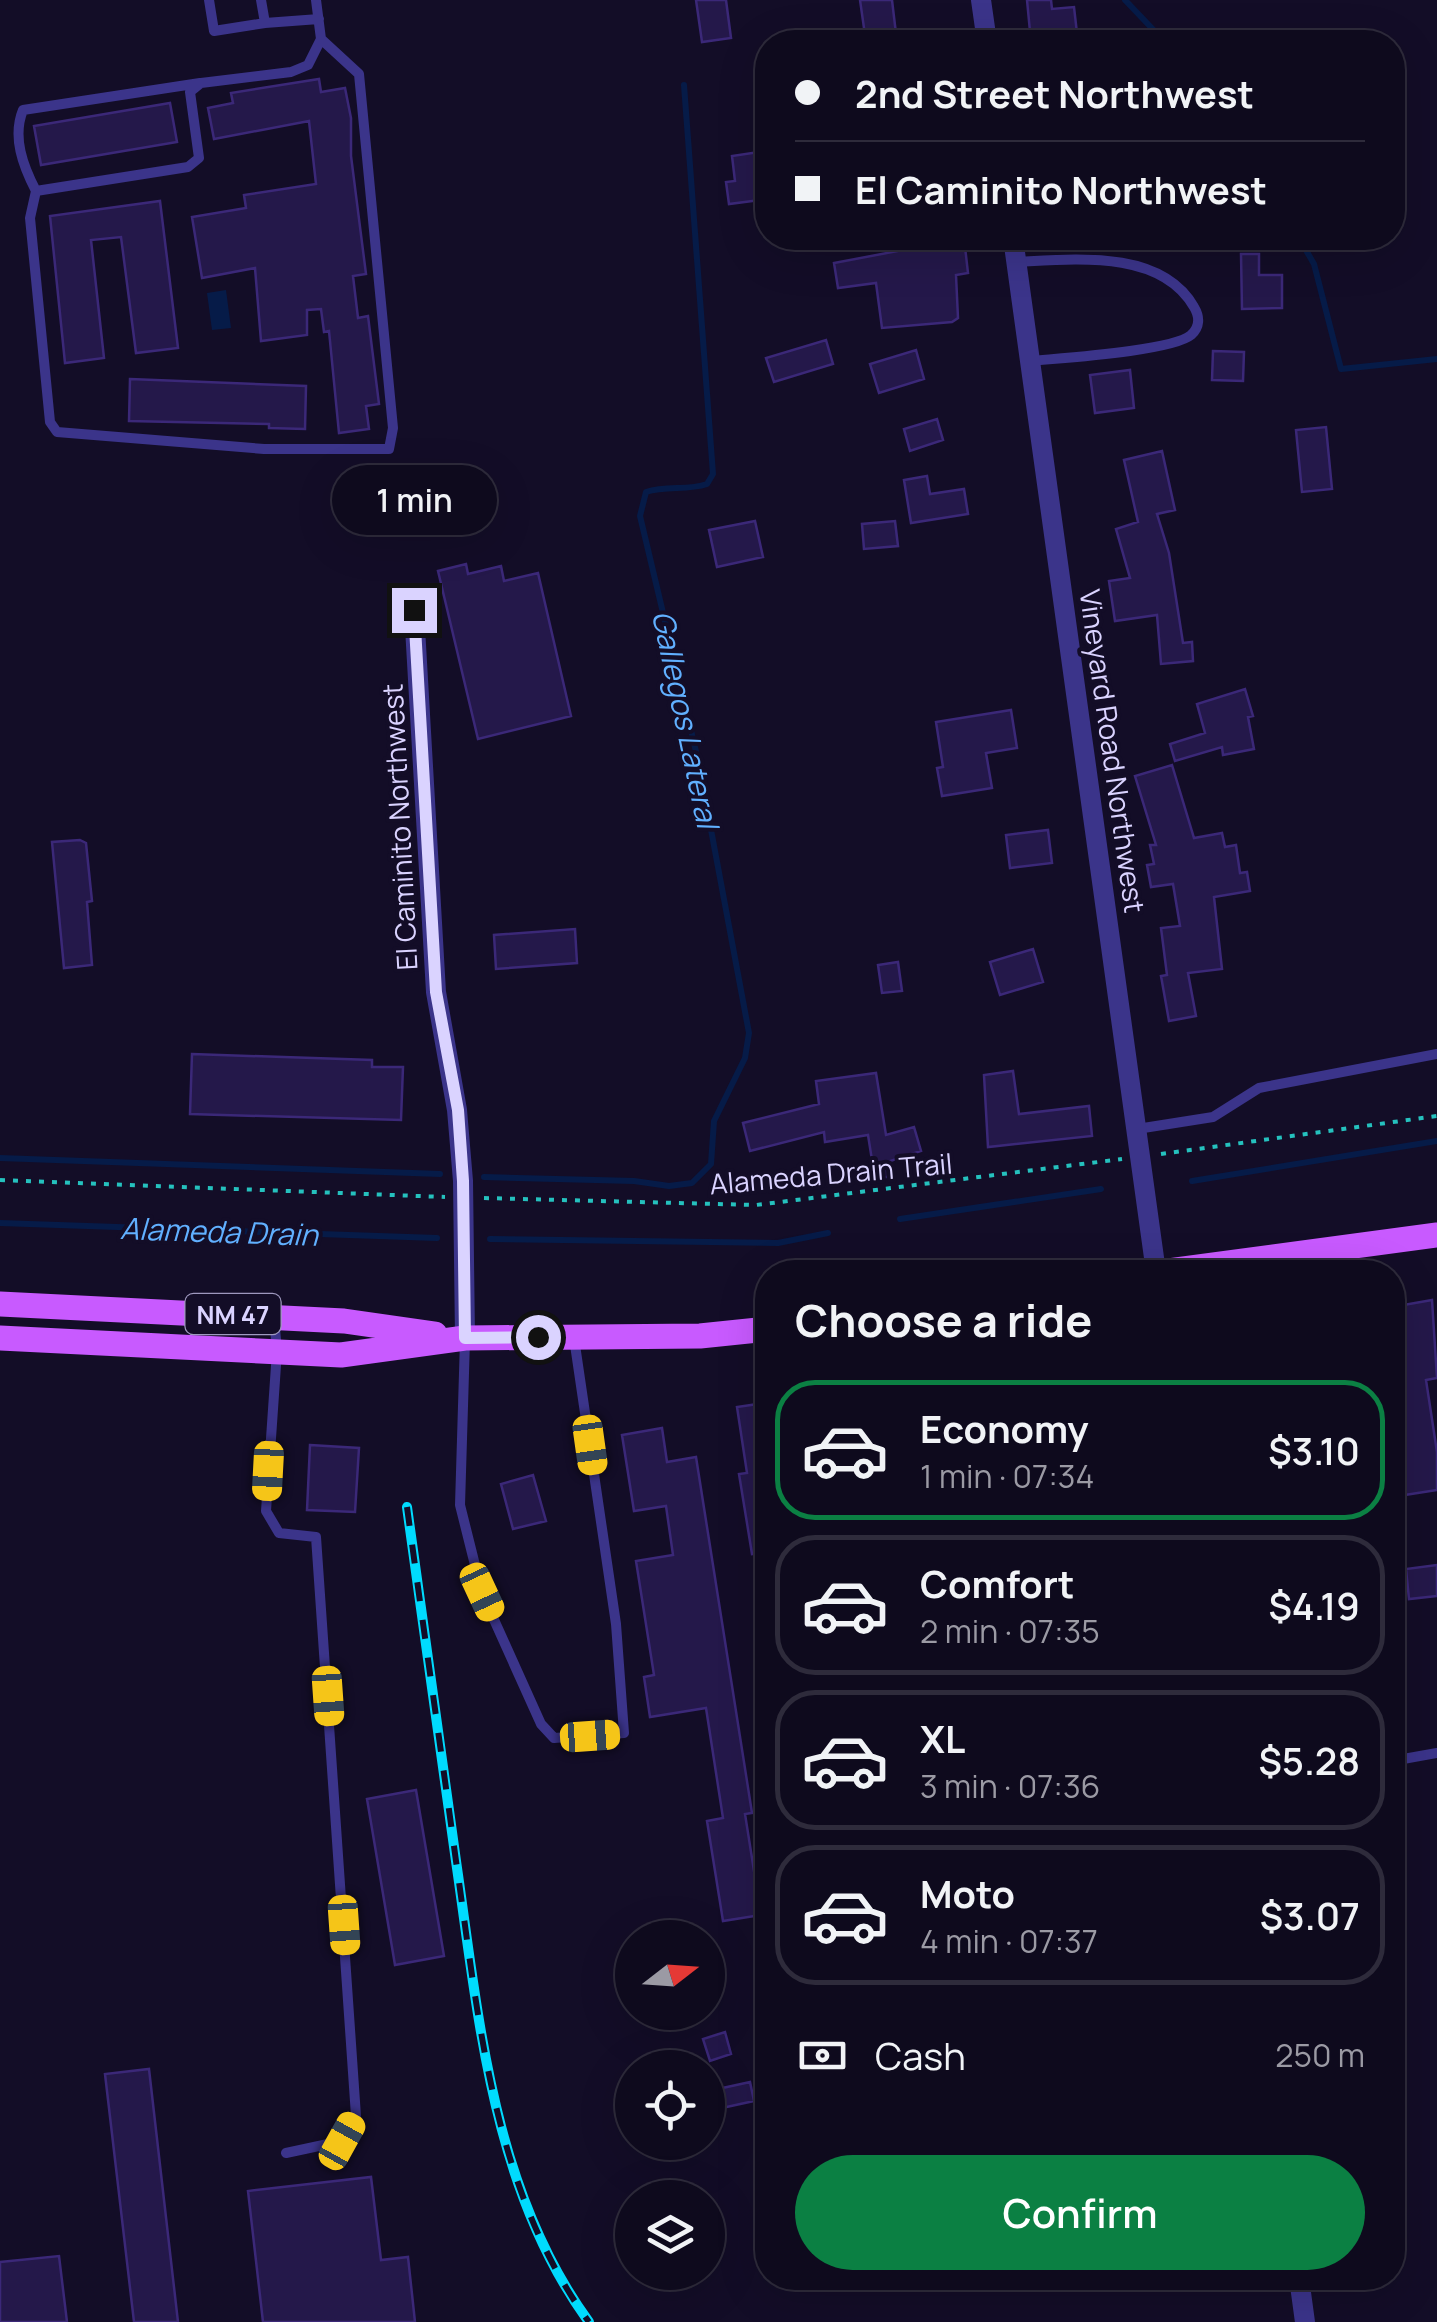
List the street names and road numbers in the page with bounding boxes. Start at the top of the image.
street label: Vineyard Road Northwest [1071,587,1155,915]
street label: El Caminito Northwest [373,683,425,971]
street label: Alameda Drain Trail [708,1143,954,1203]
road number: NM 47 [186,1294,280,1334]

